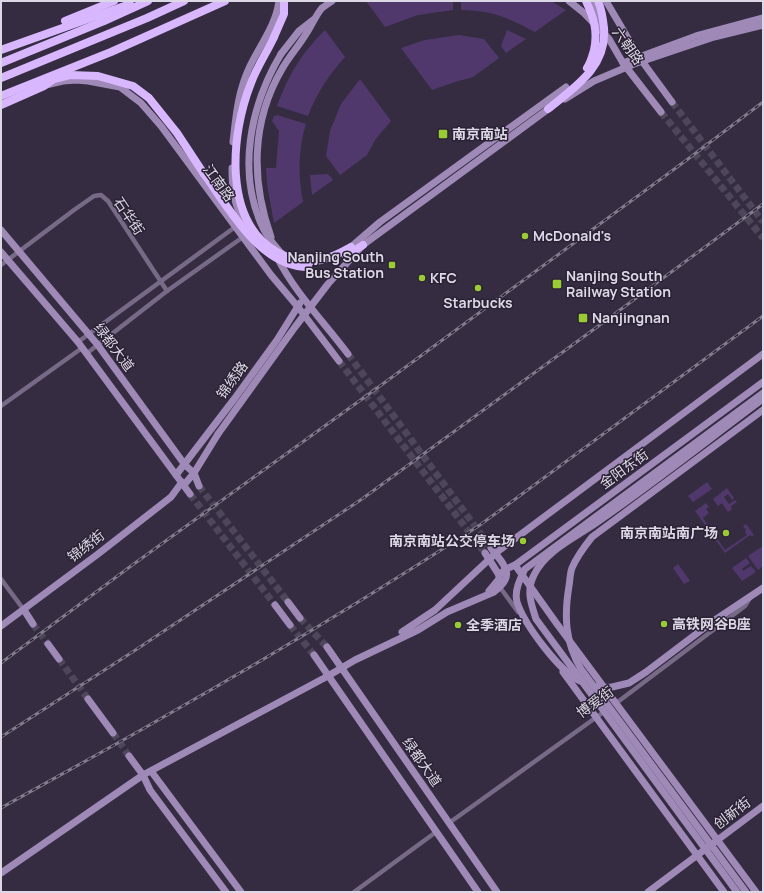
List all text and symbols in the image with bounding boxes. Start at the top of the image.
street label: 六朝路 [609,23,648,68]
place label: 南京南站 [452,124,508,143]
marker: 南京南站 [437,128,449,140]
street label: 江南路 [199,160,239,205]
street label: 石华街 [110,193,149,238]
place label: McDonald's [533,226,611,245]
marker: McDonald's [520,231,530,241]
place label: Nanjing South Bus Station [288,247,384,282]
marker: Nanjing South Bus Station [387,260,397,270]
place label: Nanjing South Railway Station [566,266,671,301]
place label: KFC [430,268,457,287]
marker: KFC [417,273,427,283]
marker: Nanjing South Railway Station [551,278,563,290]
marker: Starbucks [473,283,483,293]
place label: Starbucks [443,293,513,312]
place label: Nanjingnan [592,308,670,327]
marker: Nanjingnan [577,312,589,324]
street label: 绿都大道 [90,319,139,375]
street label: 锦绣路 [212,357,252,402]
street label: 金阳东街 [595,444,652,493]
place label: 南京南站南广场 [620,523,718,542]
street label: 锦绣街 [63,525,108,566]
marker: 南京南站南广场 [721,528,731,538]
place label: 南京南站公交停车场 [389,531,515,550]
marker: 南京南站公交停车场 [518,536,528,546]
place label: 高铁网谷B座 [672,614,751,633]
place label: 全季酒店 [466,615,522,634]
marker: 高铁网谷B座 [659,619,669,629]
marker: 全季酒店 [453,620,463,630]
street label: 博爱街 [572,682,617,722]
street label: 绿都大道 [399,733,446,790]
street label: 创新街 [709,792,754,833]

